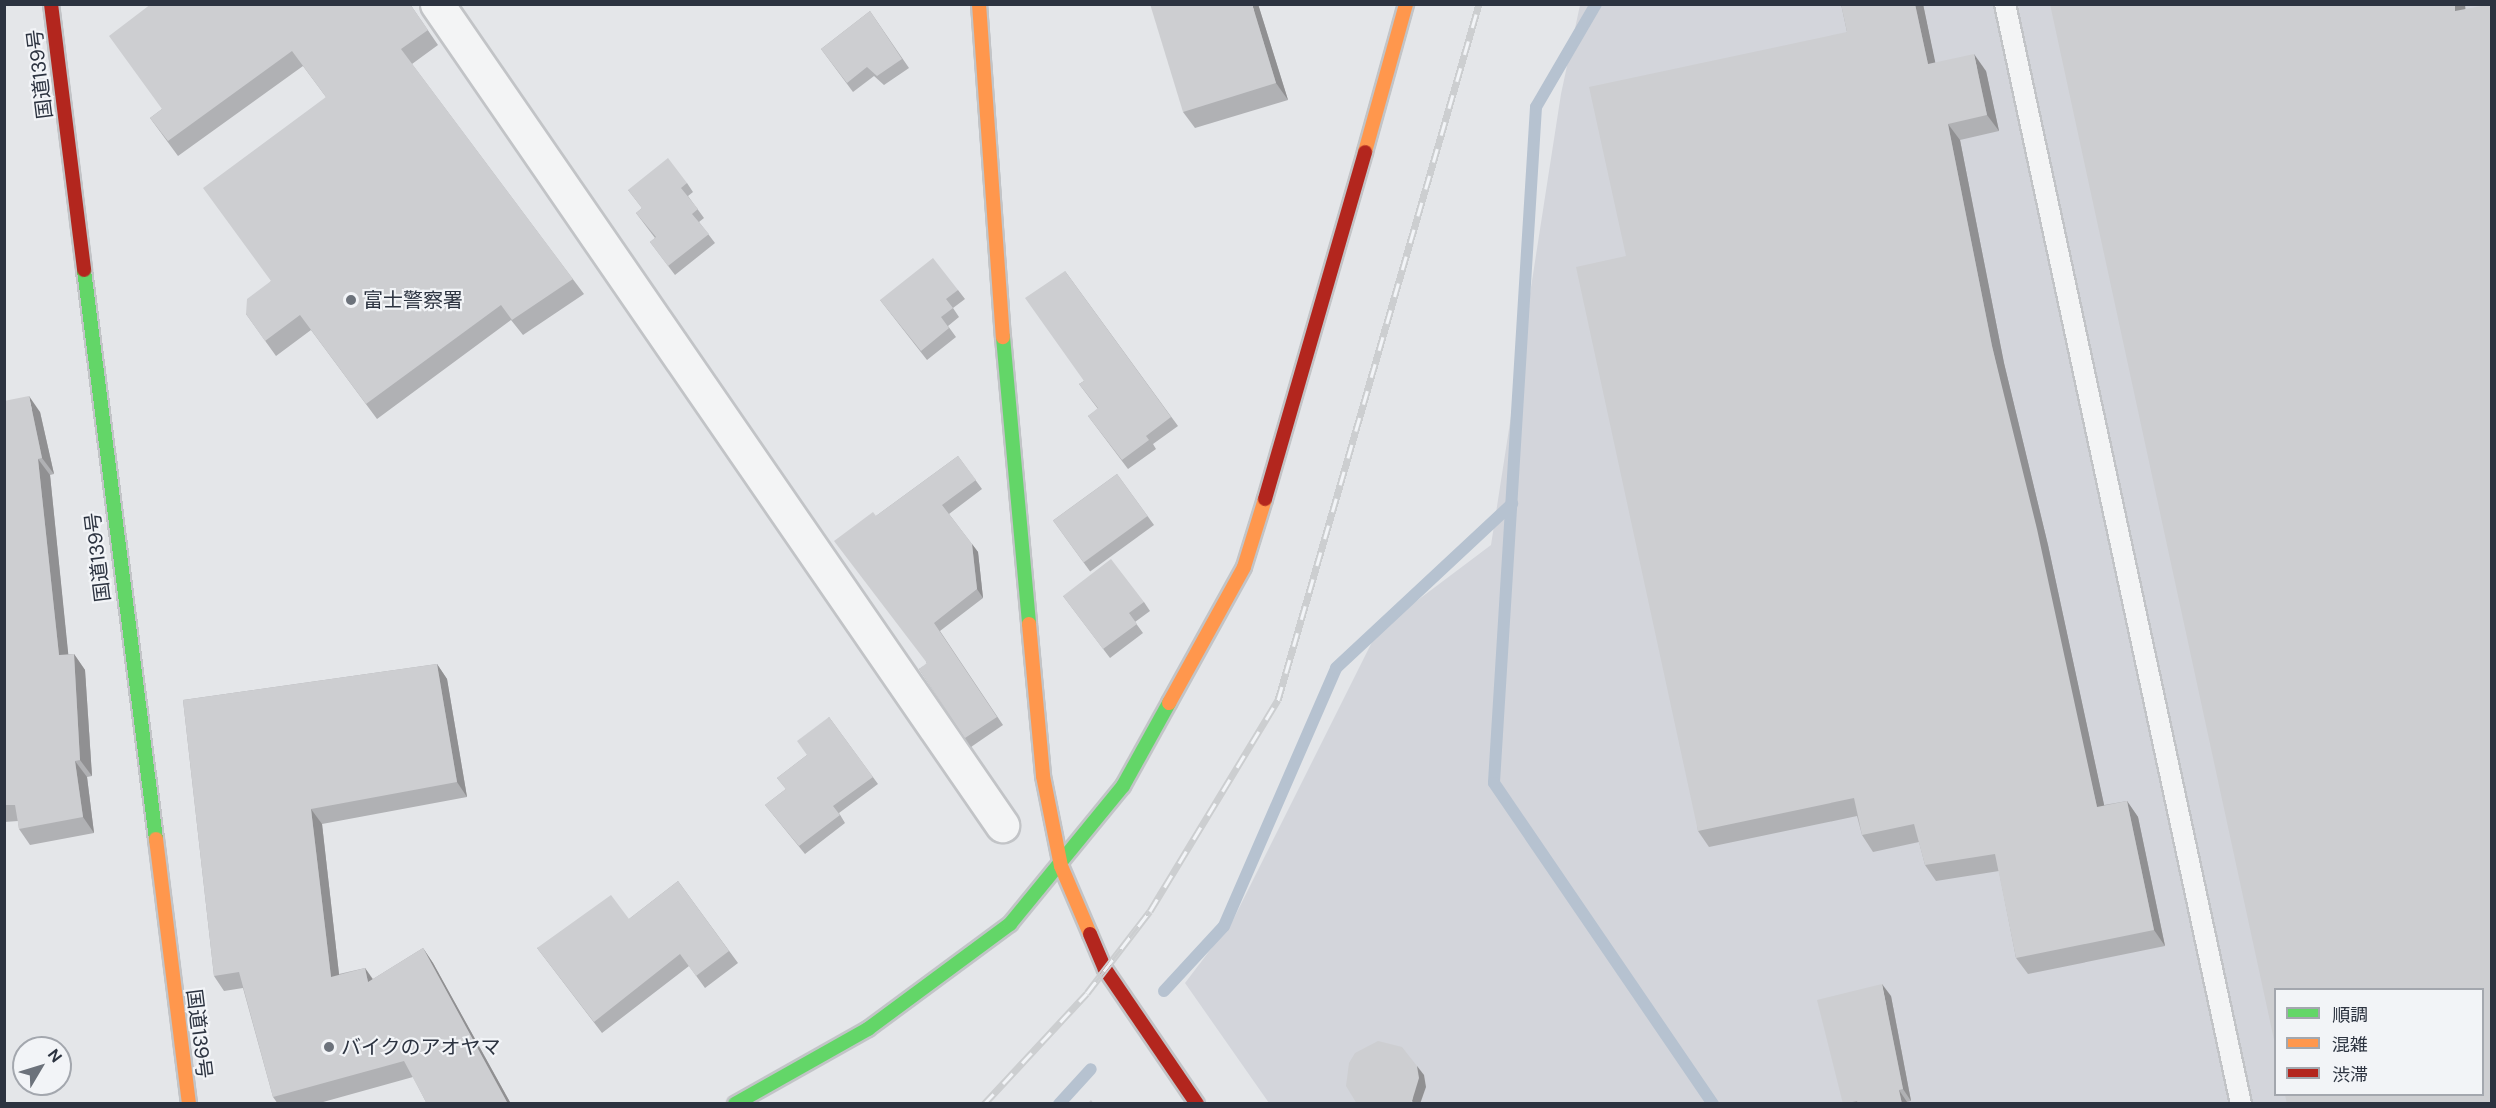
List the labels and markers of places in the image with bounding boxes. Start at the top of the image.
place label: 富士警察署 [363,288,463,312]
marker: 富士警察署 [344,293,358,307]
place label: バイクのアオヤマ [341,1035,501,1059]
marker: バイクのアオヤマ [322,1040,336,1054]

